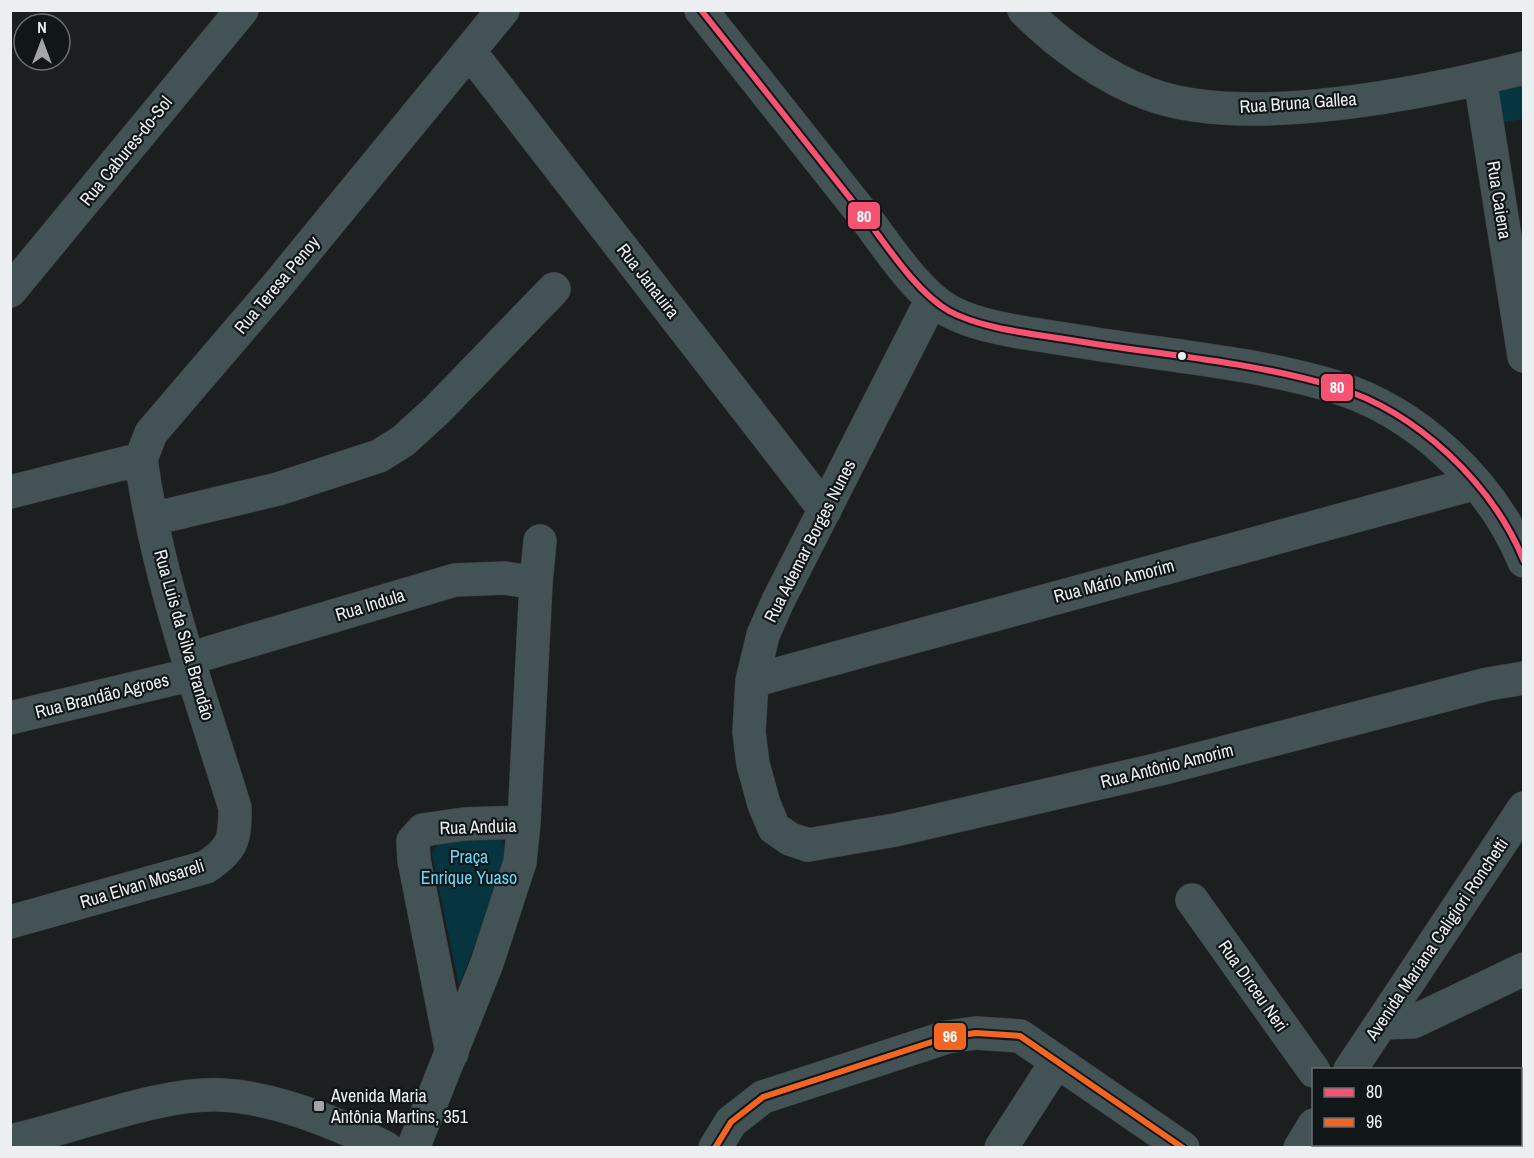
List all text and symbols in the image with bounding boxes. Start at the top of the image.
north arrow [12,12,72,72]
text: N [37,16,47,38]
street label: Rua Bruna Gallea [1239,86,1357,119]
street label: Rua Cabures-do-Sol [74,91,178,211]
street label: Rua Caiena [1481,159,1518,241]
line badge: 80 [847,201,881,230]
text: 80 [857,205,871,227]
street label: Rua Teresa Penoy [228,230,326,339]
street label: Rua Janauira [611,238,686,323]
unlabelled marker [1176,350,1188,362]
line badge: 80 [1320,373,1354,402]
text: 80 [1330,376,1344,398]
street label: Rua Ademar Borges Nunes [758,455,861,626]
street label: Rua Luis da Silva Brandão [148,547,221,723]
street label: Rua Mário Amorim [1051,552,1177,609]
street label: Rua Indula [332,582,408,627]
street label: Rua Brandão Agroes [32,667,171,724]
street label: Rua Antônio Amorim [1098,737,1236,794]
street label: Rua Anduia [439,813,517,840]
street label: Avenida Mariana Caligiori Ronchetti [1359,833,1514,1046]
park label: Praça Enrique Yuaso [421,844,517,890]
street label: Rua Elvan Mosareli [77,853,207,914]
street label: Rua Dirceu Neri [1213,935,1294,1037]
line badge: 96 [933,1022,967,1051]
text: 96 [943,1025,957,1047]
legend [1312,1068,1522,1146]
text: 80 [1366,1079,1382,1104]
place label: Avenida Maria Antônia Martins, 351 [330,1083,469,1129]
marker: Avenida Maria Antônia Martins, 351 [312,1099,326,1113]
text: 96 [1366,1109,1382,1134]

